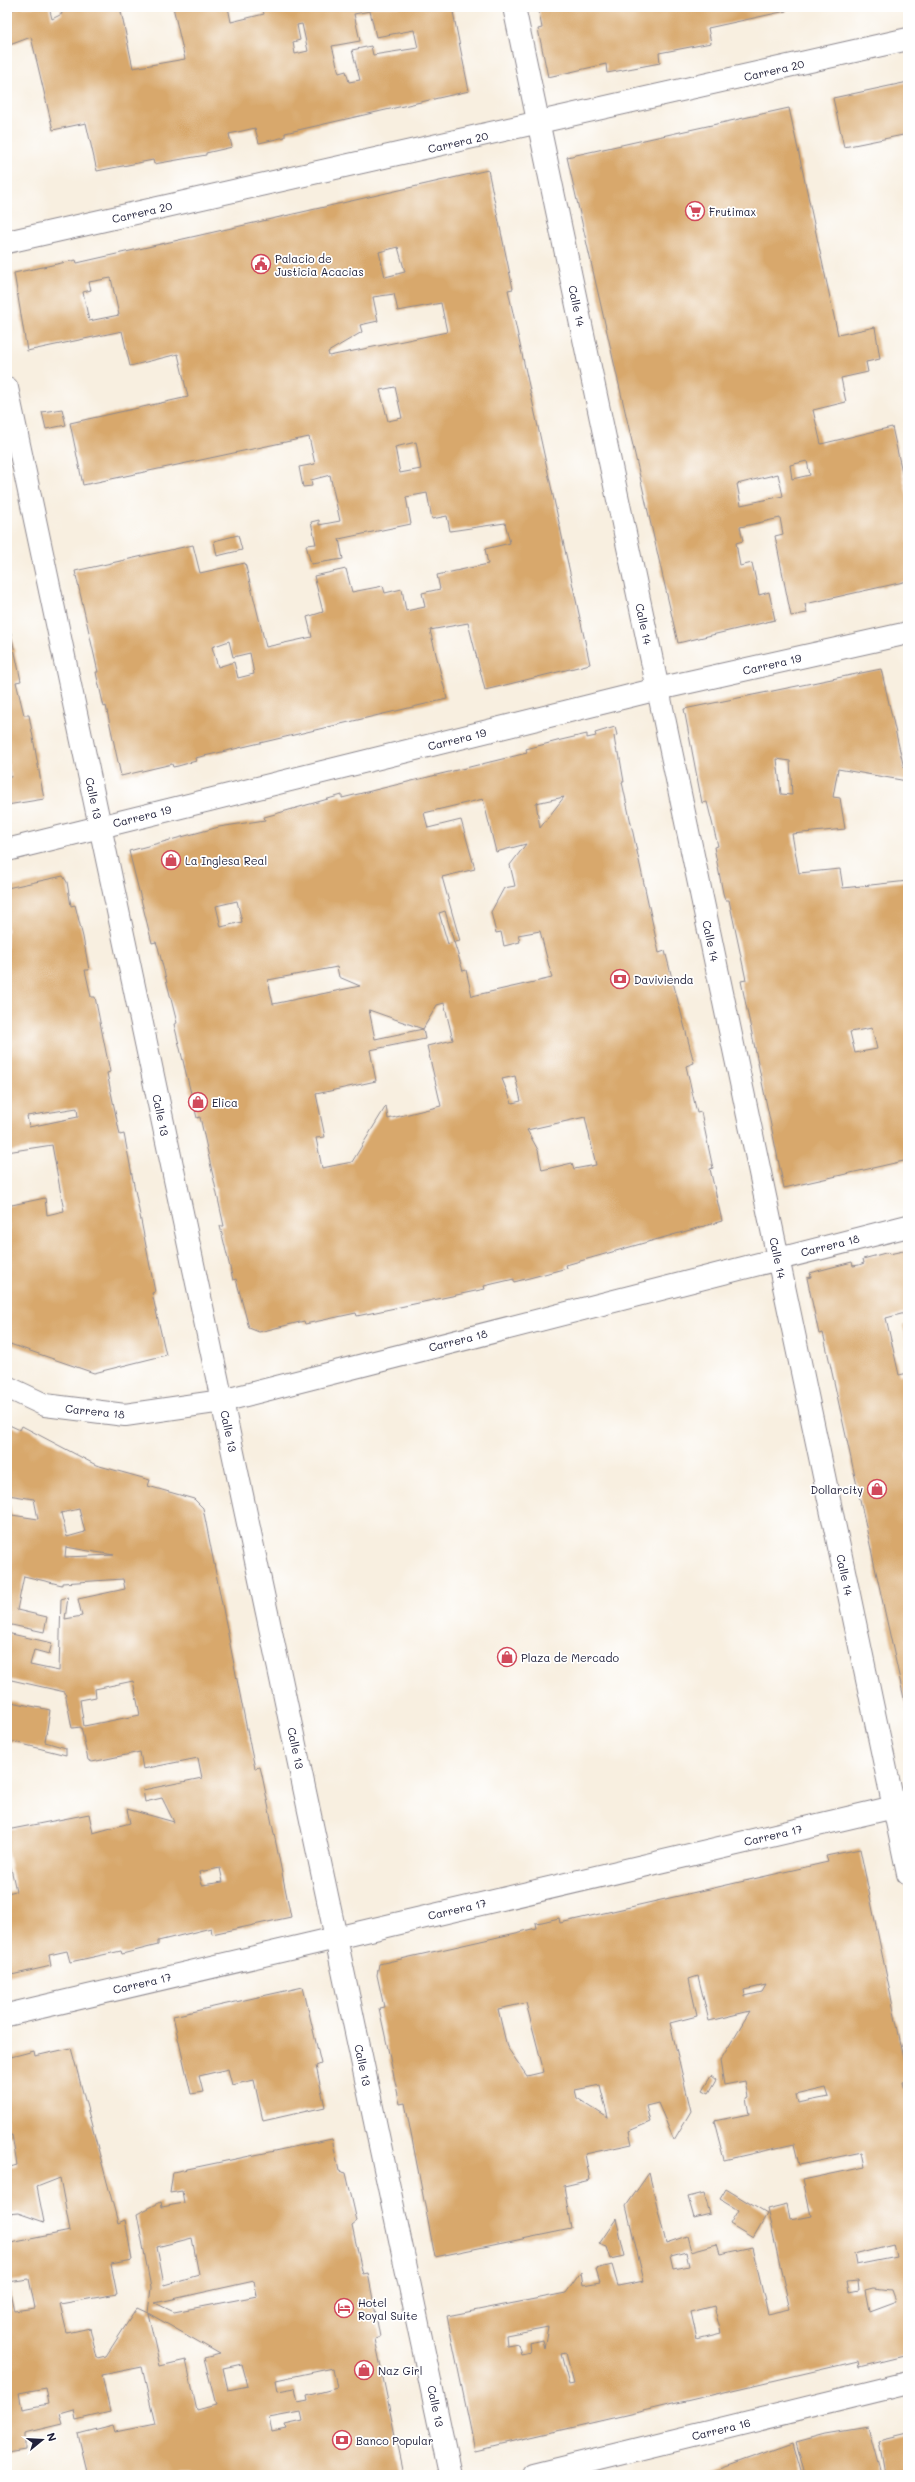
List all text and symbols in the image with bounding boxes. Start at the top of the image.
street label: Carrera 20 [742,56,806,84]
street label: Carrera 20 [426,128,490,156]
street label: Carrera 20 [110,198,174,226]
supermarket icon: Frutimax [684,200,706,222]
place label: Frutimax [709,204,757,219]
place label: Palacio de Justicia Acacias [275,251,364,279]
public building icon: Palacio de Justicia Acacias [250,253,272,275]
street label: Calle 14 [565,284,589,329]
street label: Calle 14 [632,602,656,647]
street label: Carrera 19 [741,650,803,678]
street label: Carrera 19 [426,724,488,754]
street label: Calle 13 [82,776,106,821]
street label: Carrera 19 [111,801,173,831]
shop icon: La Inglesa Real [160,849,182,871]
place label: La Inglesa Real [185,853,267,868]
street label: Calle 14 [699,919,723,964]
bank icon: Davivienda [609,968,631,990]
place label: Davivienda [634,972,694,987]
shop icon: Elica [187,1091,209,1113]
street label: Calle 13 [149,1093,173,1138]
place label: Elica [212,1095,238,1110]
street label: Carrera 18 [799,1230,861,1260]
street label: Calle 14 [766,1236,790,1281]
street label: Carrera 18 [427,1325,489,1355]
street label: Carrera 18 [64,1400,126,1422]
street label: Calle 13 [217,1409,241,1454]
shop icon: Dollarcity [866,1478,888,1500]
place label: Dollarcity [811,1482,863,1497]
street label: Calle 14 [833,1553,857,1598]
shop icon: Plaza de Mercado [496,1646,518,1668]
place label: Plaza de Mercado [521,1650,620,1665]
street label: Calle 13 [284,1726,308,1771]
street label: Carrera 17 [742,1821,804,1849]
street label: Carrera 17 [426,1895,488,1923]
street label: Carrera 17 [111,1969,173,1997]
street label: Calle 13 [351,2043,375,2088]
place label: Hotel Royal Suite [358,2295,418,2323]
hotel icon: Hotel Royal Suite [333,2297,355,2319]
shop icon: Naz Girl [353,2359,375,2381]
place label: Naz Girl [378,2363,422,2378]
street label: Calle 13 [424,2384,448,2429]
street label: Carrera 16 [690,2414,752,2444]
north arrow [22,2420,62,2460]
bank icon: Banco Popular [331,2429,353,2451]
text: N [44,2430,60,2443]
place label: Banco Popular [356,2433,433,2448]

